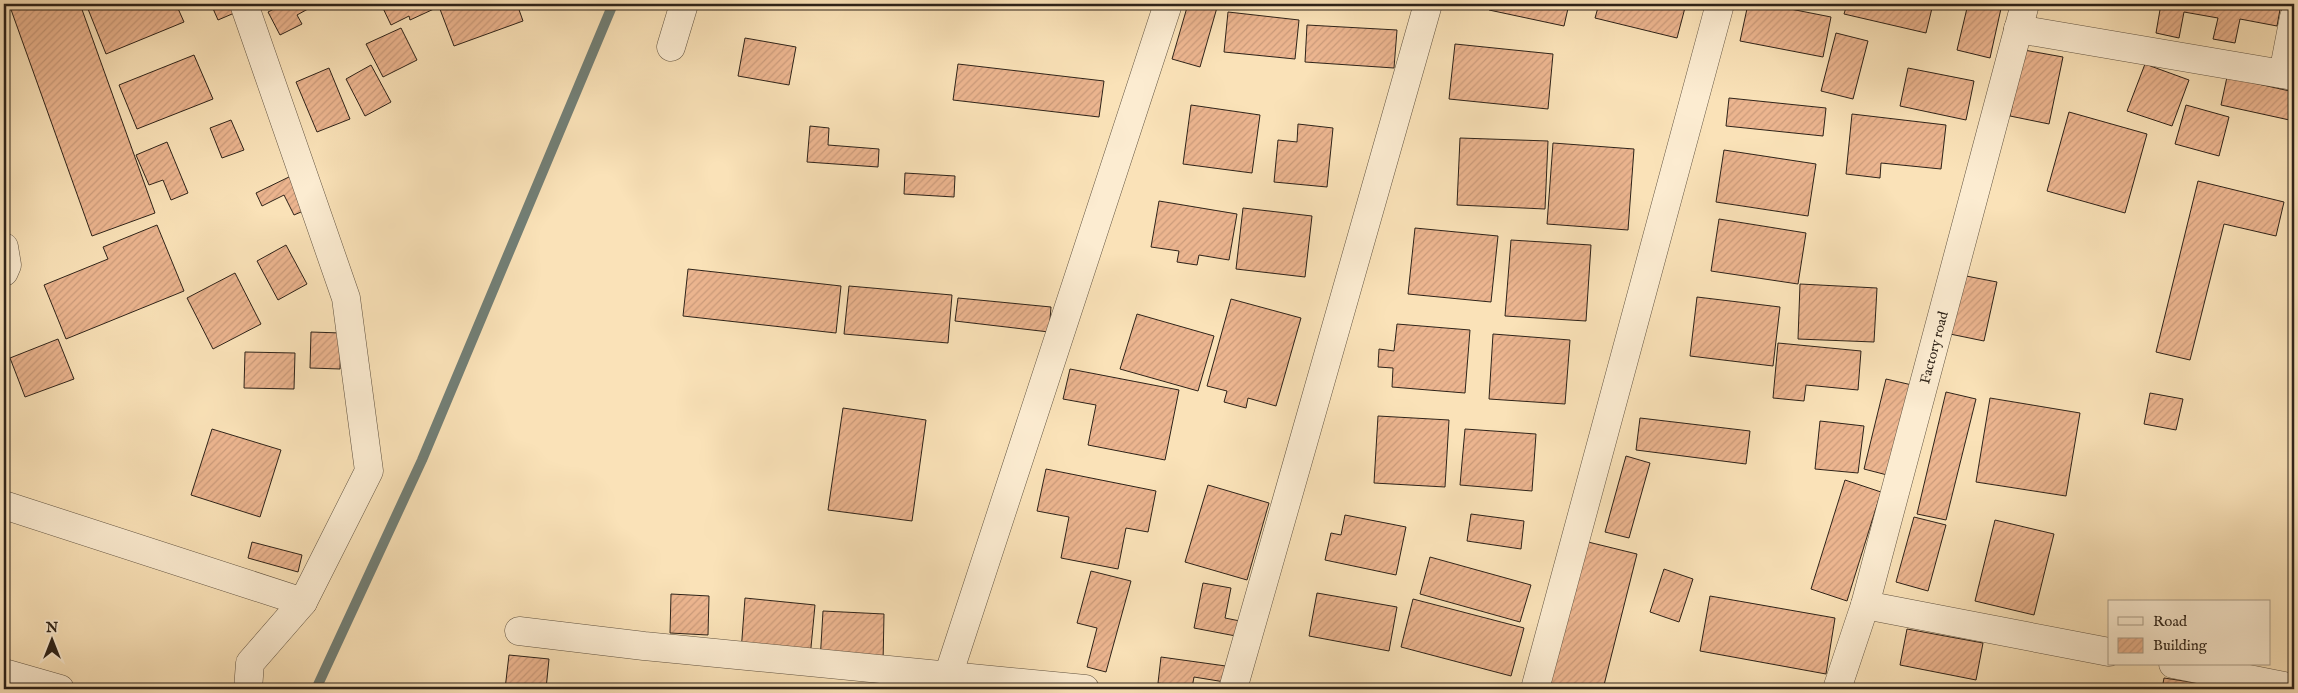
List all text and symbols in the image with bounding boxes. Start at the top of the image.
street label: Factory road [1916,309,1953,386]
legend [2108,600,2270,666]
text: Road [2153,612,2188,631]
north arrow [28,616,78,666]
text: N [45,619,58,637]
text: Building [2153,636,2208,655]

